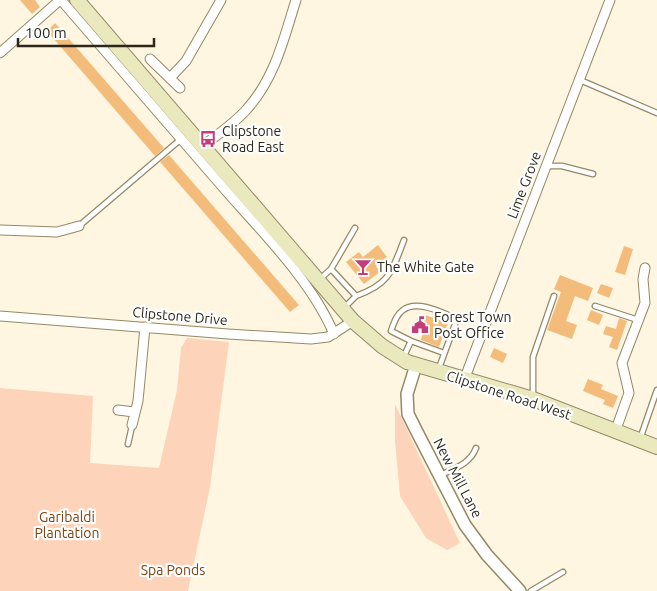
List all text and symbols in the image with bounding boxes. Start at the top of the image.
scale bar [18,15,154,47]
text: 100 m [25,24,67,41]
place label: Clipstone Road East [222,123,285,155]
bus stop icon: Clipstone Road East [198,129,218,149]
street label: Lime Grove [504,149,544,221]
bar icon: The White Gate [353,257,373,277]
place label: The White Gate [377,259,474,275]
street label: Clipstone Drive [132,304,228,328]
place label: Forest Town Post Office [434,309,512,341]
public building icon: Forest Town Post Office [410,315,430,335]
street label: Clipstone Road West [445,367,574,423]
street label: New Mill Lane [430,435,486,521]
park label: Garibaldi Plantation [34,509,100,541]
park label: Spa Ponds [141,562,205,578]

